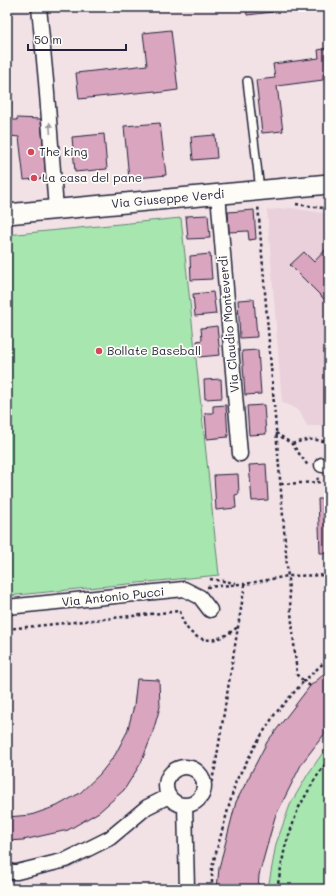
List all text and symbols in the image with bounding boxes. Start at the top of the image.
scale bar [28,26,126,52]
text: 50 m [34,31,62,47]
one-way arrow [47,122,54,134]
place label: The king [39,143,87,159]
marker: The king [26,147,36,157]
place label: La casa del pane [42,169,142,185]
marker: La casa del pane [29,173,39,183]
street label: Via Giuseppe Verdi [111,185,225,211]
street label: Via Claudio Monteverdi [214,255,242,393]
place label: Bollate Baseball [107,342,201,358]
marker: Bollate Baseball [94,346,104,356]
street label: Via Antonio Pucci [61,583,165,609]

